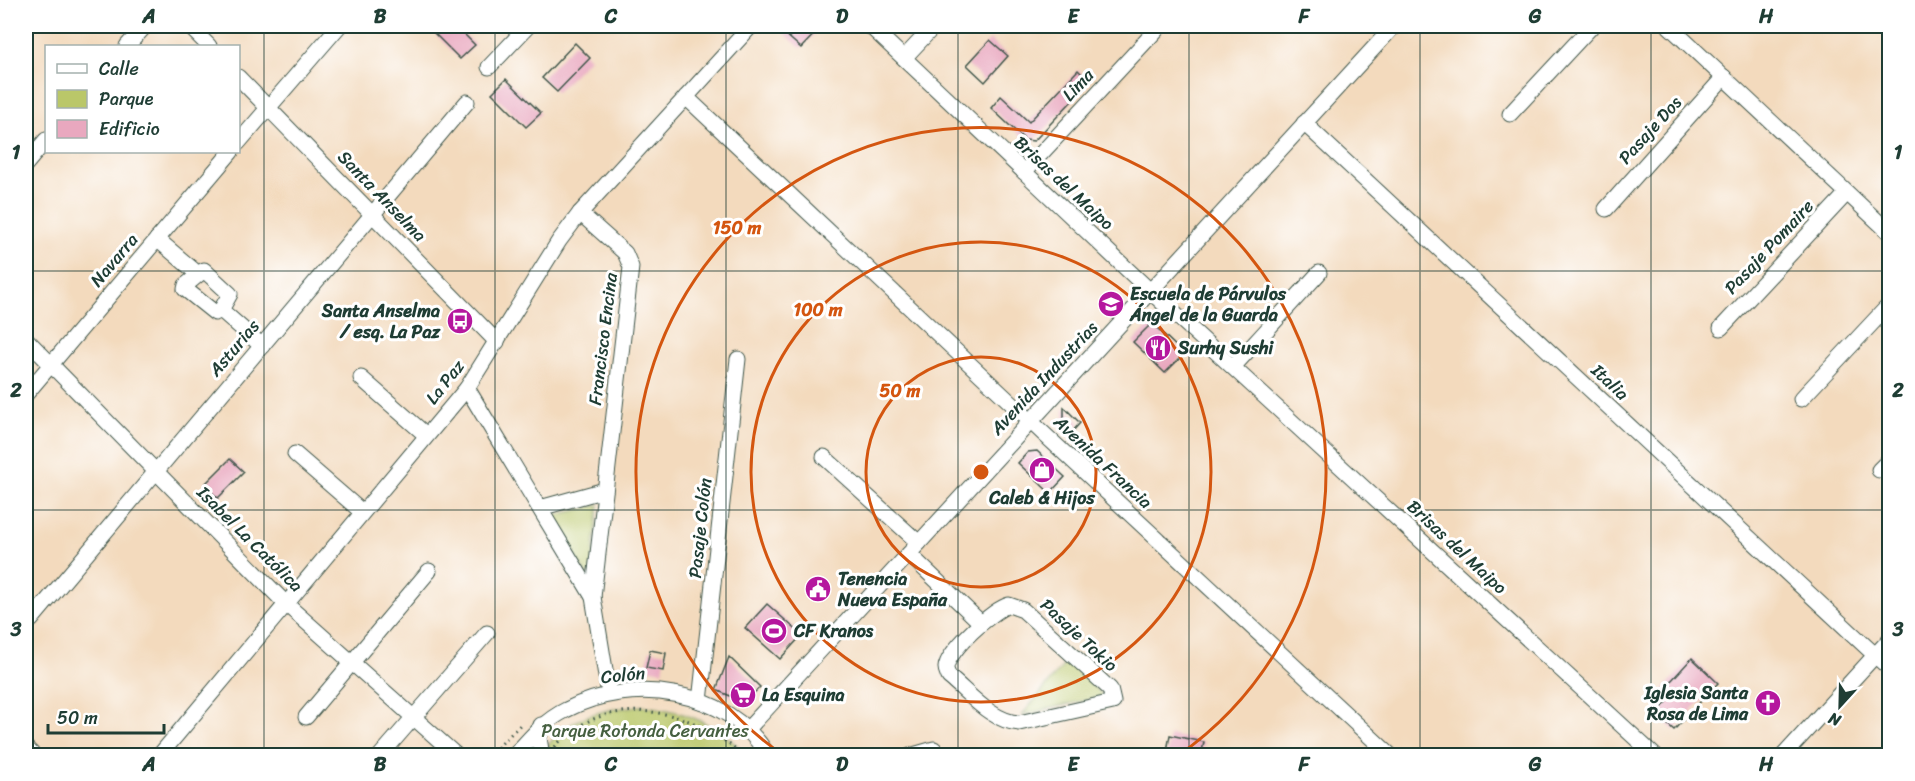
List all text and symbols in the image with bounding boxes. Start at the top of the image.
text: A [141,0,156,34]
text: B [374,0,387,34]
text: C [604,0,618,34]
text: D [836,0,849,34]
text: E [1067,0,1080,34]
text: F [1298,0,1311,34]
text: G [1528,0,1542,34]
text: H [1758,0,1774,34]
legend [45,45,240,153]
text: Calle [99,53,139,85]
street label: Lima [1054,60,1103,109]
text: Parque [99,83,154,115]
street label: Pasaje Dos [1610,88,1690,172]
text: Edificio [99,113,160,145]
street label: Brisas del Maipo [1006,128,1122,238]
text: 1 [12,135,21,170]
text: 1 [1894,135,1903,170]
street label: Santa Anselma [329,142,435,250]
street label: Pasaje Pomaire [1716,192,1822,302]
text: 150 m [713,212,761,244]
street label: Navarra [82,226,146,294]
street label: Francisco Encina [579,270,627,407]
place label: Escuela de Párvulos Ángel de la Guarda [1129,278,1287,331]
school or university icon: Escuela de Párvulos Ángel de la Guarda [1096,289,1126,319]
text: 100 m [794,294,843,326]
place label: Santa Anselma / esq. La Paz [321,295,441,348]
bus stop icon: Santa Anselma / esq. La Paz [445,306,475,336]
street label: Asturias [199,311,268,385]
street label: Avenida Industrias [981,313,1106,444]
place label: Surhy Sushi [1177,332,1274,364]
restaurant icon: Surhy Sushi [1143,333,1173,363]
street label: La Paz [417,352,473,412]
street label: Italia [1583,355,1637,408]
text: 2 [9,373,22,408]
text: 2 [1891,373,1904,408]
text: 50 m [880,375,921,407]
street label: Avenida Francia [1045,407,1160,517]
shop icon: Caleb & Hijos [1027,455,1057,485]
centre of rings [971,462,991,482]
street label: Pasaje Colón [679,476,721,580]
street label: Isabel La Católica [188,477,311,600]
place label: Caleb & Hijos [988,482,1095,514]
street label: Brisas del Maipo [1399,492,1515,602]
place label: Tenencia Nueva España [837,563,948,616]
public building icon: Tenencia Nueva España [803,574,833,604]
street label: Pasaje Tokio [1032,590,1126,680]
text: 3 [10,612,22,647]
text: 3 [1892,612,1904,647]
place label: CF Kranos [793,615,874,647]
sports icon: CF Kranos [759,616,789,646]
street label: Colón [599,657,647,693]
north arrow [1810,676,1870,736]
place label: Iglesia Santa Rosa de Lima [1643,677,1749,730]
place label: La Esquina [762,679,845,711]
supermarket icon: La Esquina [728,680,758,710]
church icon: Iglesia Santa Rosa de Lima [1753,688,1783,718]
scale bar [48,697,164,735]
text: 50 m [57,702,98,734]
text: N [1823,704,1846,735]
park label: Parque Rotonda Cervantes [541,715,750,747]
text: A [141,747,156,781]
text: B [374,747,387,781]
text: C [604,747,618,781]
text: D [836,747,849,781]
text: E [1067,747,1080,781]
text: F [1298,747,1311,781]
text: G [1528,747,1542,781]
text: H [1758,747,1774,781]

